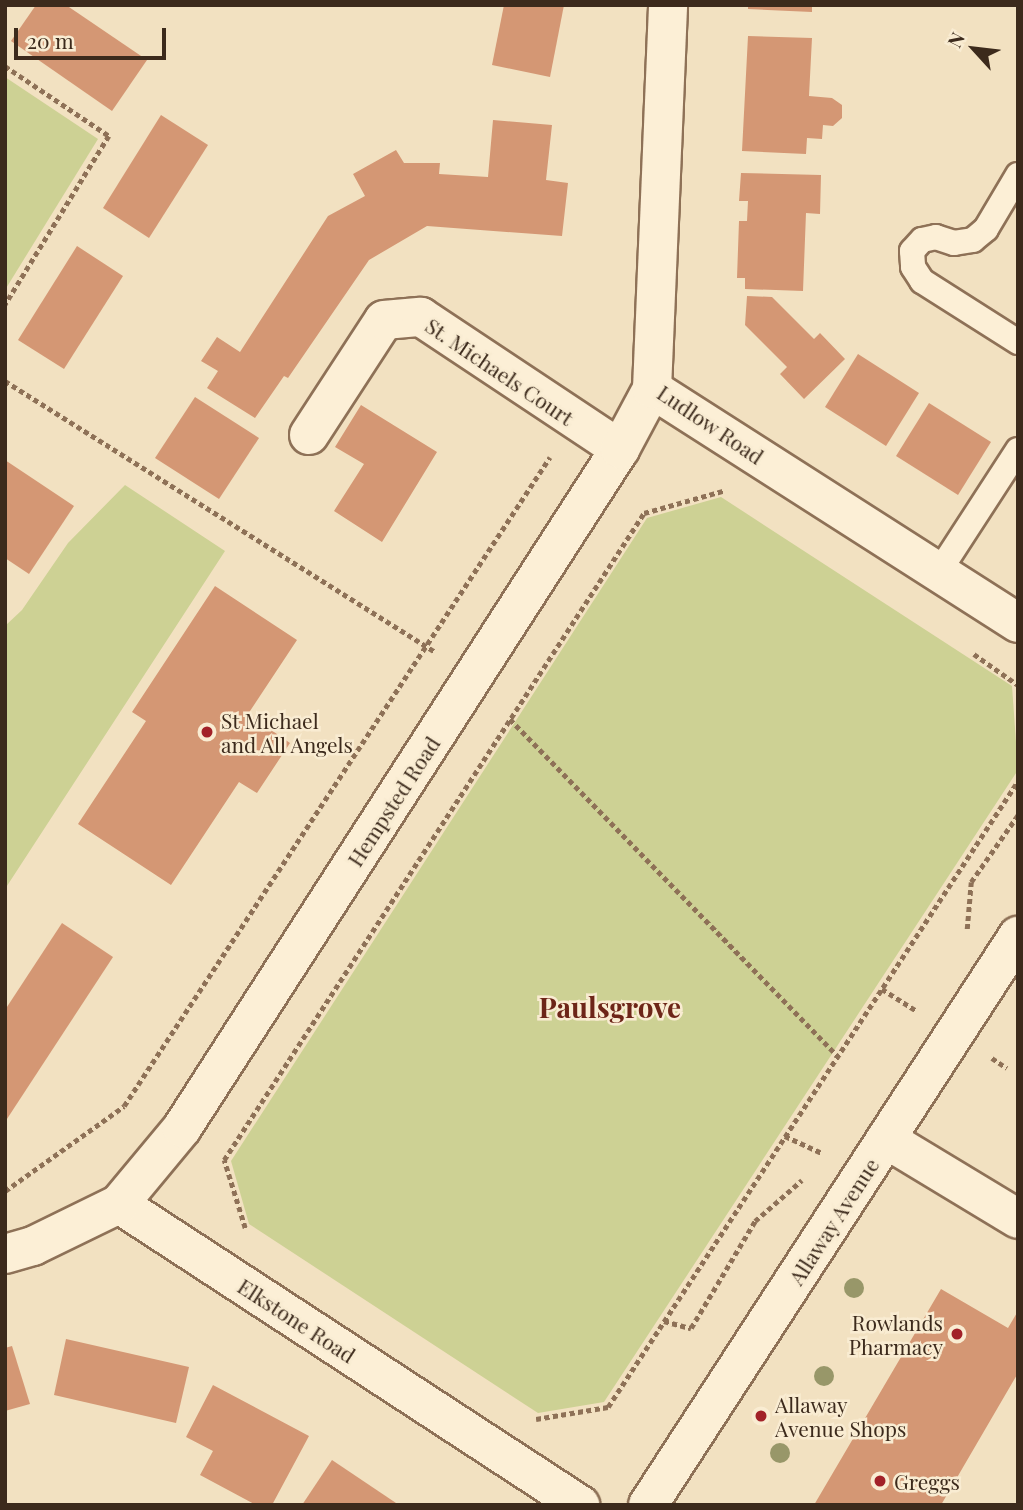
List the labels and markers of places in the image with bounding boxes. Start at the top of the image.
place label: St Michael and All Angels [221,707,354,757]
marker: St Michael and All Angels [199,724,215,740]
place label: Rowlands Pharmacy [849,1309,943,1359]
marker: Rowlands Pharmacy [949,1326,965,1342]
place label: Allaway Avenue Shops [775,1391,906,1441]
marker: Allaway Avenue Shops [753,1408,769,1424]
place label: Greggs [894,1468,960,1494]
marker: Greggs [872,1473,888,1489]

